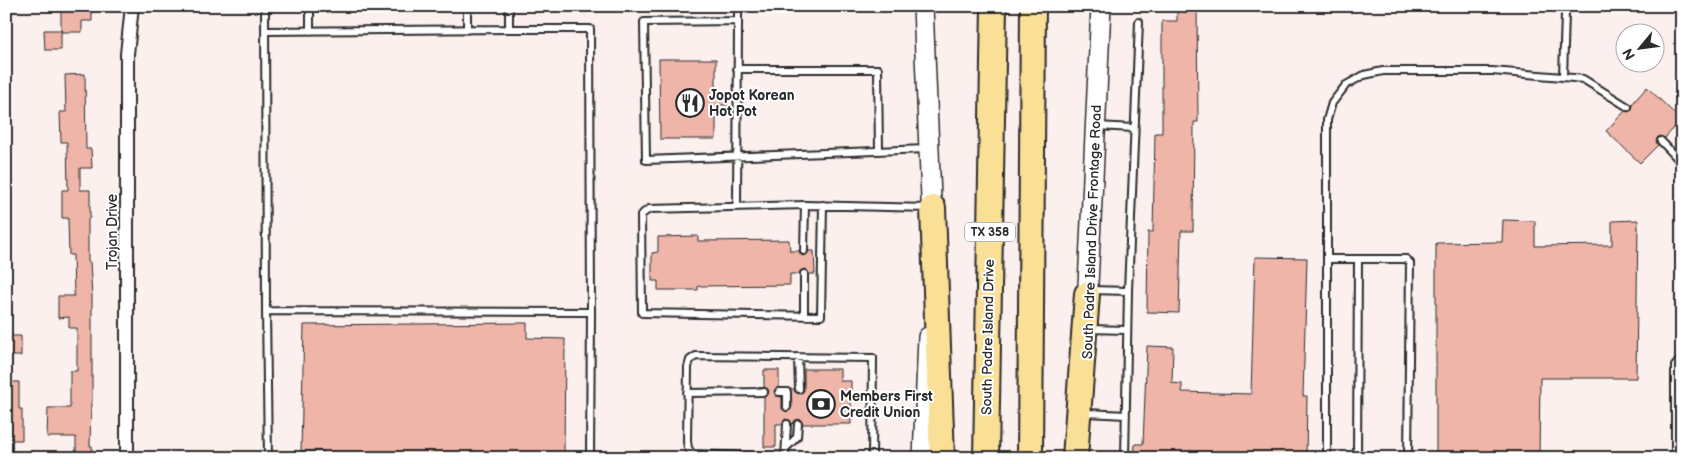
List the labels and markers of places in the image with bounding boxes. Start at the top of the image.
place label: Jopot Korean Hot Pot [709,87,795,120]
restaurant icon: Jopot Korean Hot Pot [675,88,705,118]
place label: Members First Credit Union [840,388,933,421]
bank icon: Members First Credit Union [806,389,836,419]

